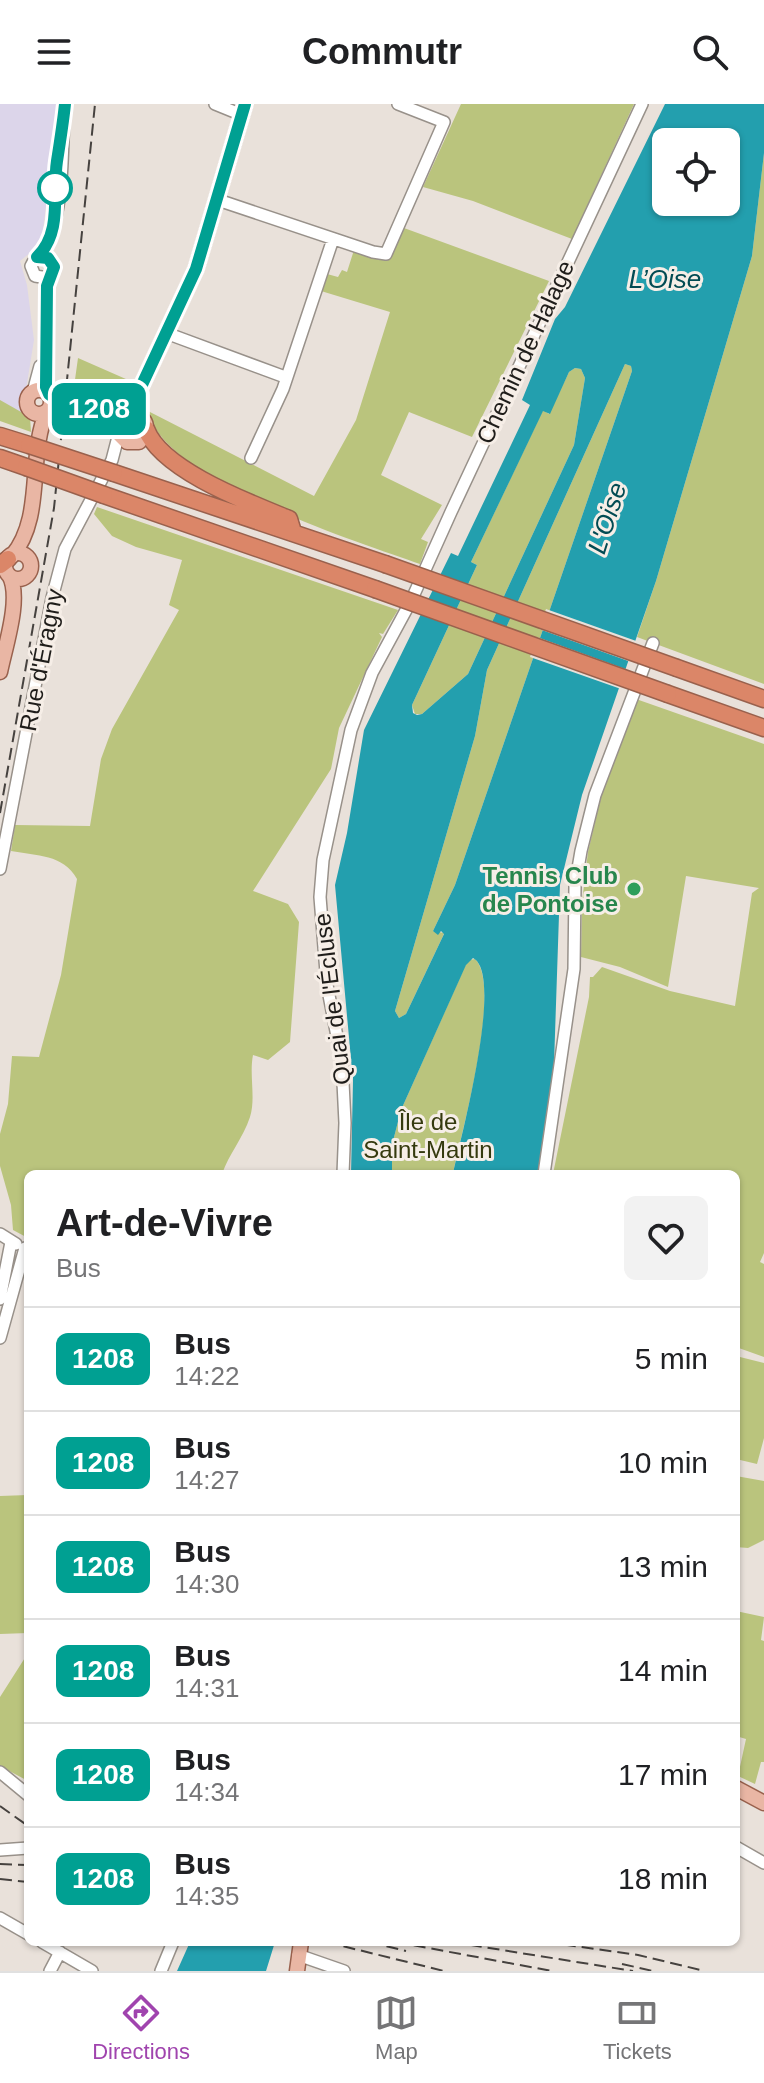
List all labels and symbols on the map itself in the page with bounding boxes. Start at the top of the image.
unlabelled marker [38,171,72,205]
street label: Chemin de Halage [471,256,579,448]
water label: L’Oise [629,264,701,294]
line badge: 1208 [43,383,155,435]
water label: L'Oise [581,479,633,557]
street label: Rue d'Éragny [14,586,68,734]
place label: Tennis Club de Pontoise [482,862,618,917]
marker: Tennis Club de Pontoise [625,880,643,898]
street label: Quai de l'Écluse [308,912,356,1086]
park label: Île de Saint-Martin [363,1108,493,1163]

